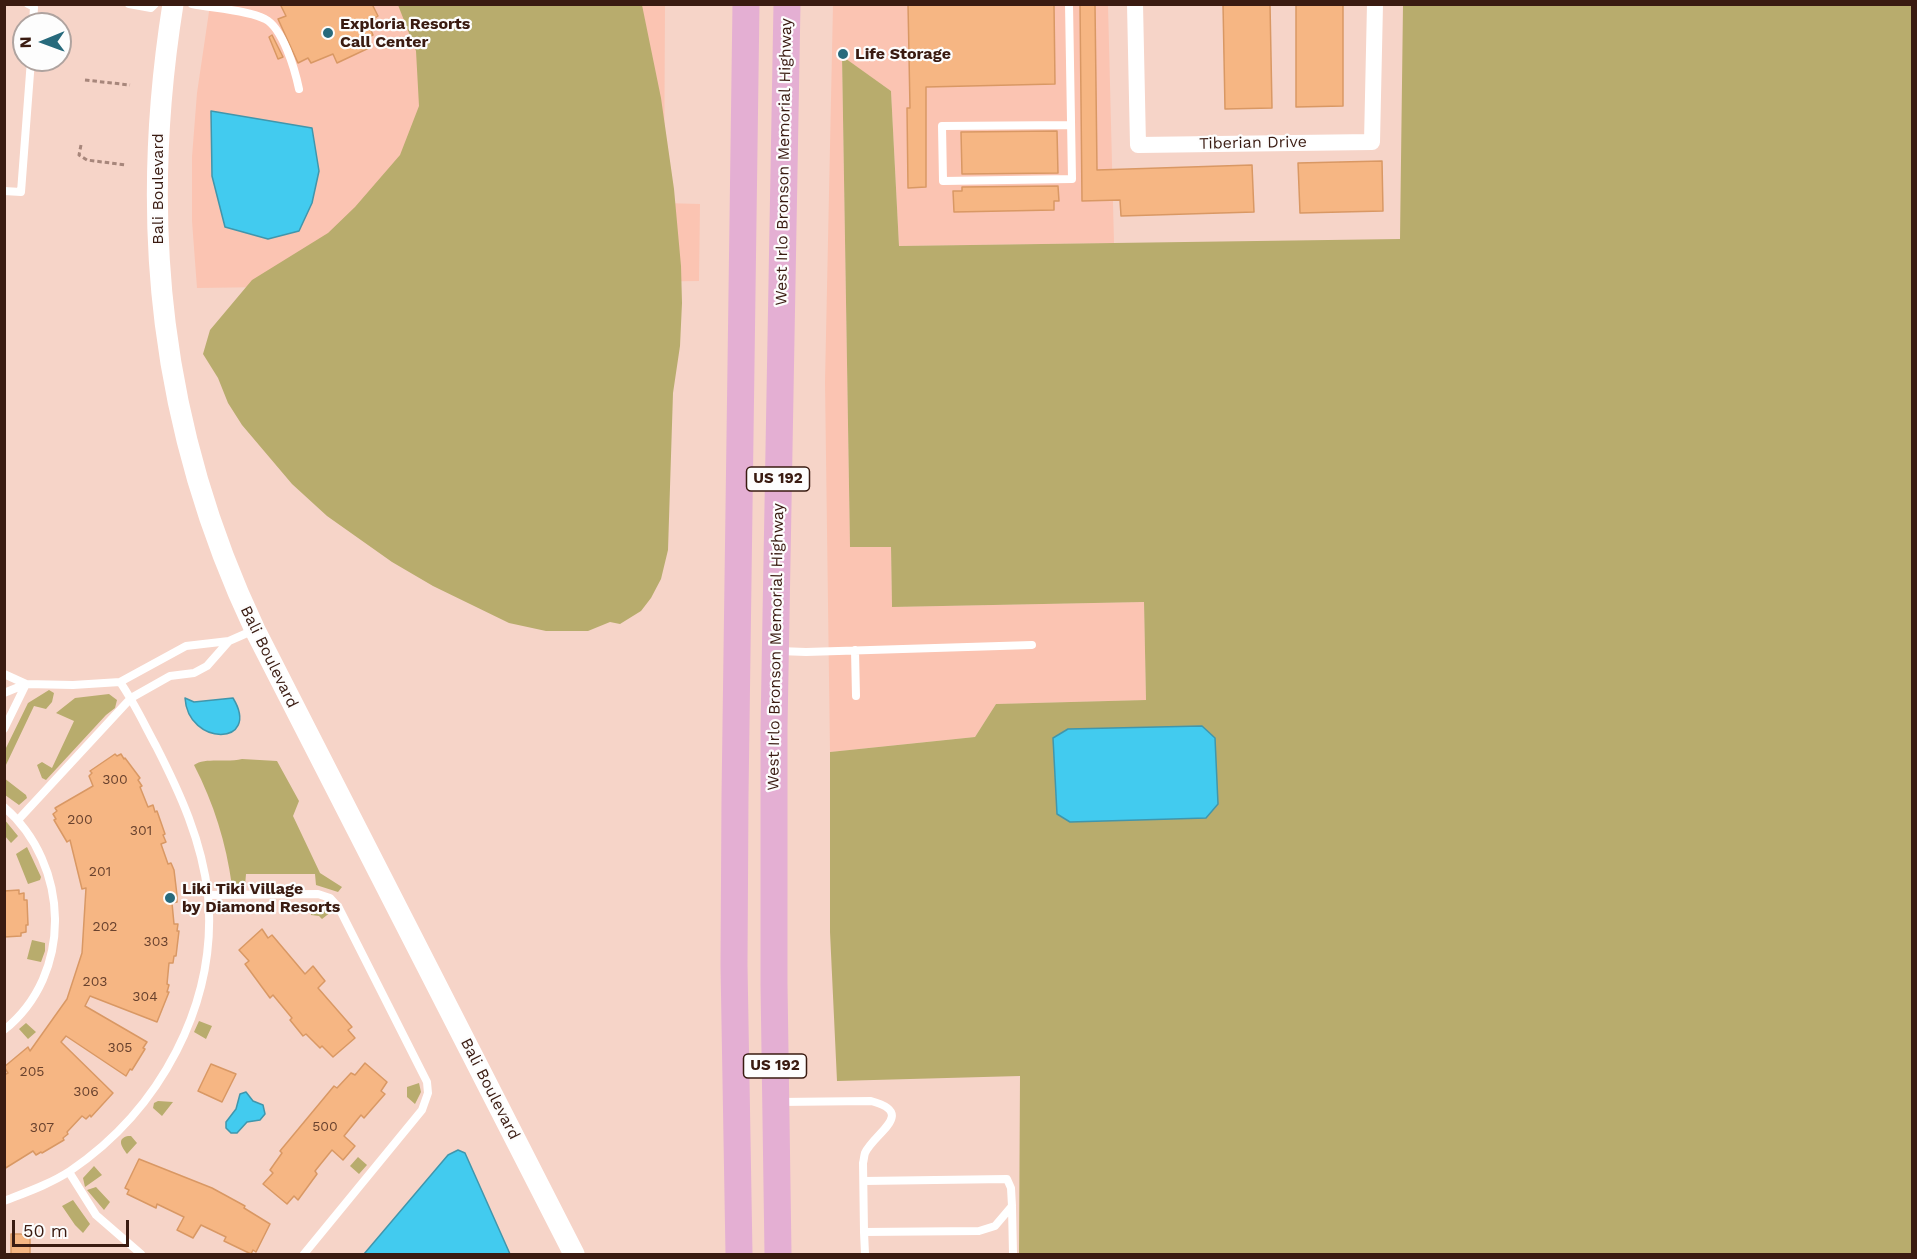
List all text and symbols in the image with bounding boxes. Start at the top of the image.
north arrow [12,12,72,72]
place label: Exploria Resorts Call Center [340,14,470,52]
street label: West Irlo Bronson Memorial Highway [772,18,796,306]
marker: Exploria Resorts Call Center [321,26,335,40]
text: N [16,36,35,48]
place label: Life Storage [855,44,951,64]
marker: Life Storage [836,47,850,61]
street label: Tiberian Drive [1199,132,1307,154]
street label: Bali Boulevard [148,133,168,245]
road number: US 192 [746,467,810,491]
street label: West Irlo Bronson Memorial Highway [764,503,788,791]
street label: Bali Boulevard [236,603,302,711]
house number: 300 [102,772,128,788]
house number: 200 [67,812,93,828]
house number: 301 [130,823,152,839]
house number: 201 [89,864,111,880]
place label: Liki Tiki Village by Diamond Resorts [182,879,340,917]
marker: Liki Tiki Village by Diamond Resorts [163,891,177,905]
house number: 202 [92,919,118,935]
house number: 303 [144,934,168,950]
house number: 203 [83,974,107,990]
house number: 304 [132,989,158,1005]
street label: Bali Boulevard [456,1035,524,1143]
house number: 305 [107,1040,133,1056]
road number: US 192 [744,1054,806,1078]
house number: 205 [19,1064,45,1080]
house number: 306 [73,1084,99,1100]
house number: 500 [312,1119,338,1135]
house number: 307 [30,1120,54,1136]
scale bar [15,1208,132,1246]
text: 50 m [23,1220,68,1241]

